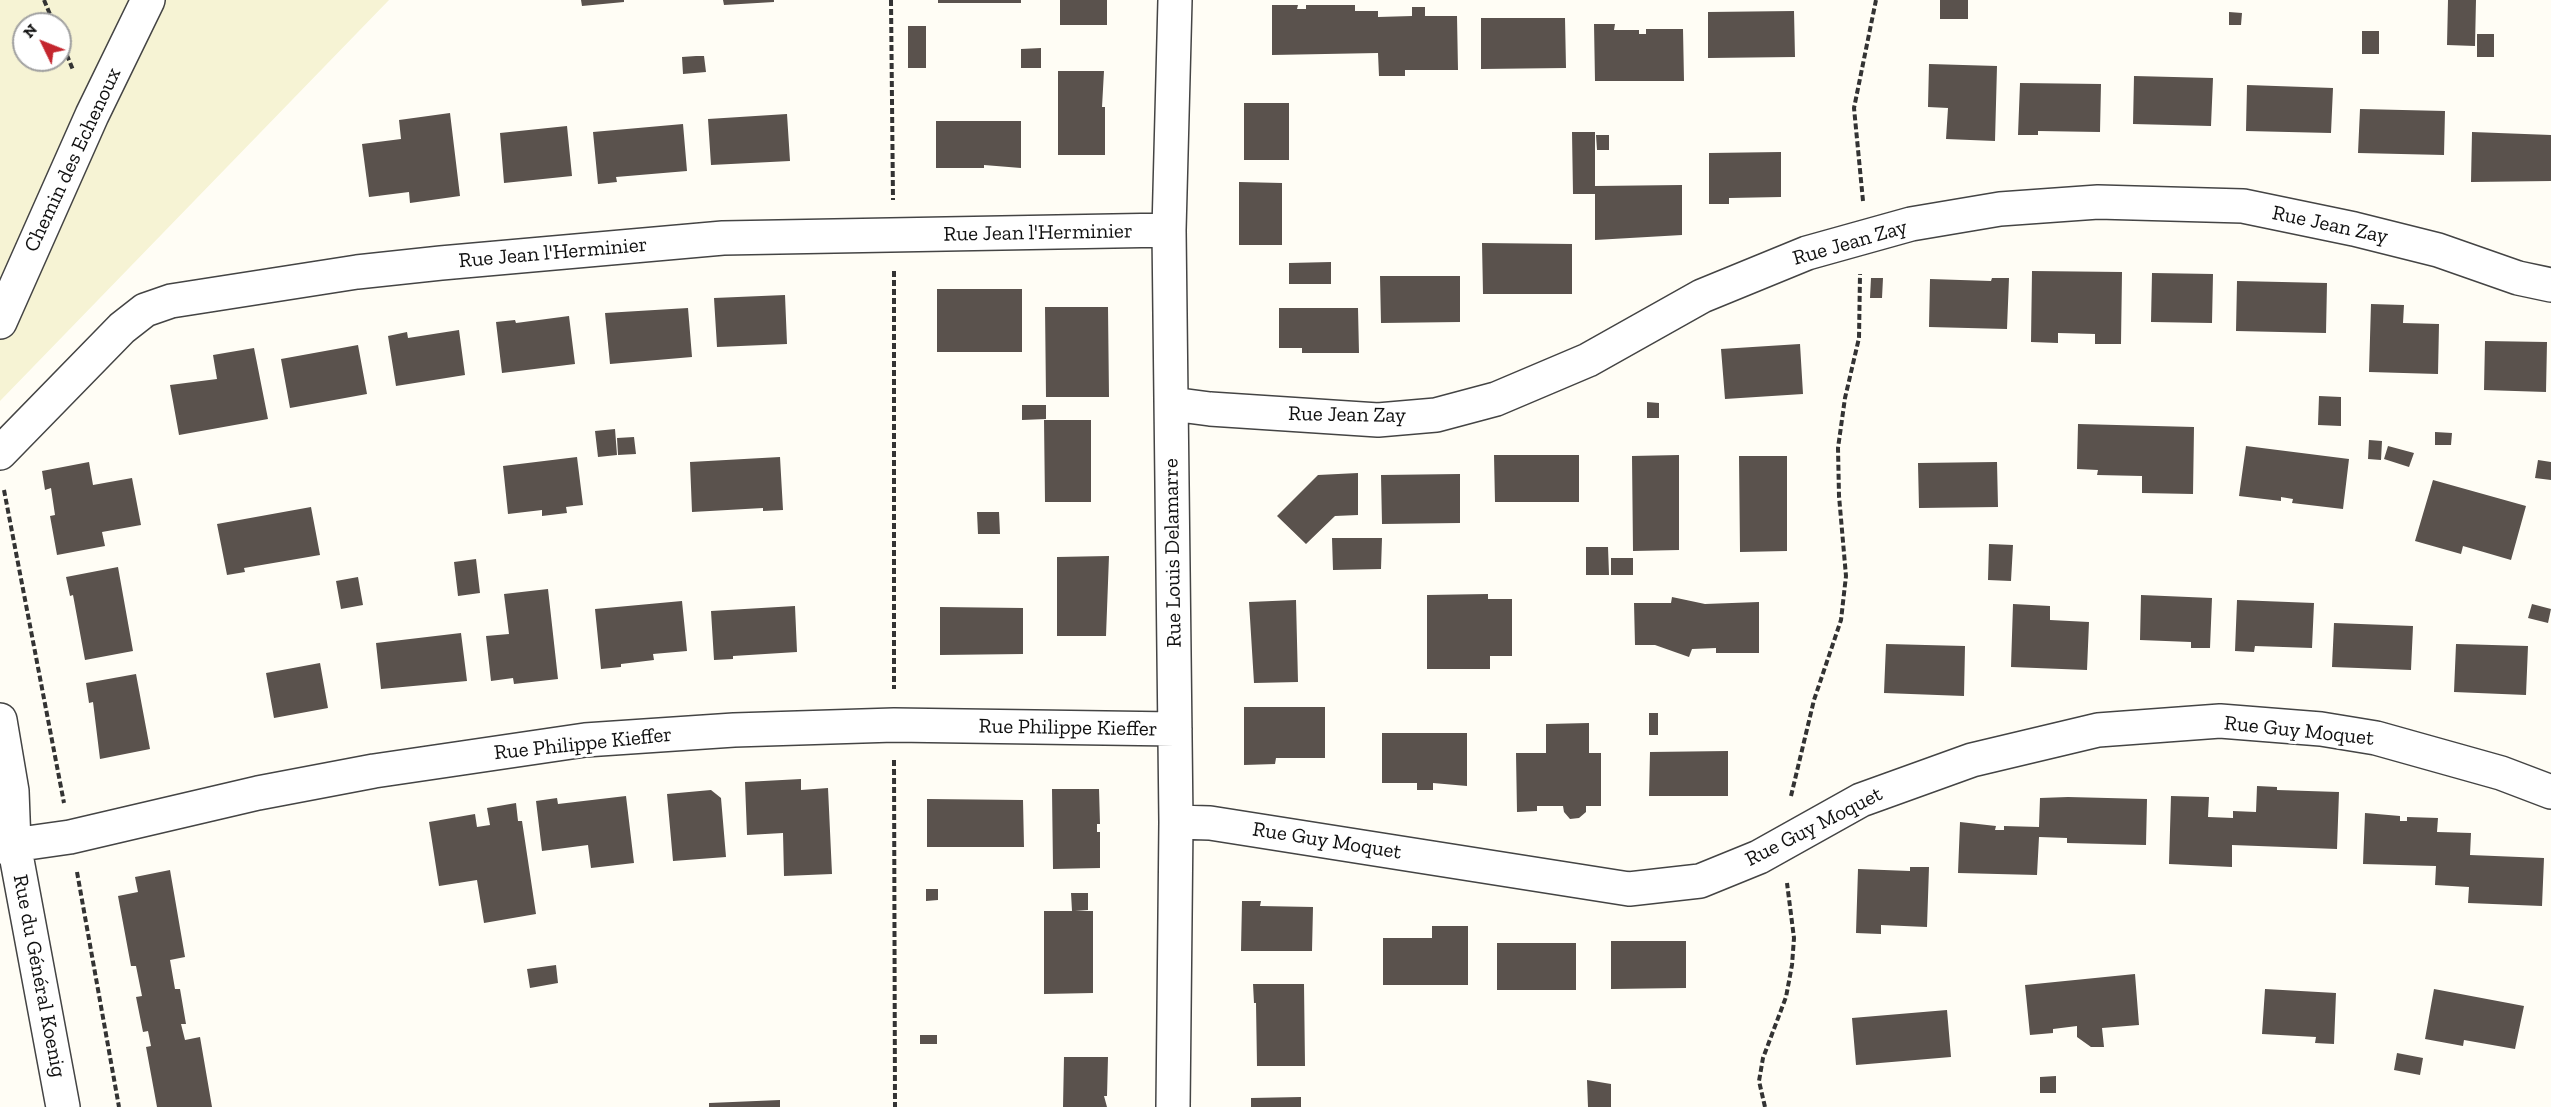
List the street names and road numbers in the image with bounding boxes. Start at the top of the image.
street label: Chemin des Echenoux [19,64,127,256]
street label: Rue Jean Zay [2270,200,2390,250]
street label: Rue Jean Zay [1790,215,1910,271]
street label: Rue Jean l'Herminier [943,219,1133,247]
street label: Rue Jean l'Herminier [458,232,648,274]
street label: Rue Jean Zay [1288,401,1406,429]
street label: Rue Louis Delamarre [1159,458,1187,648]
street label: Rue Guy Moquet [2223,711,2375,751]
street label: Rue Philippe Kieffer [978,714,1158,742]
street label: Rue Philippe Kieffer [493,722,673,766]
street label: Rue Guy Moquet [1741,782,1887,872]
street label: Rue Guy Moquet [1251,817,1403,865]
street label: Rue du Général Koenig [7,872,71,1080]

